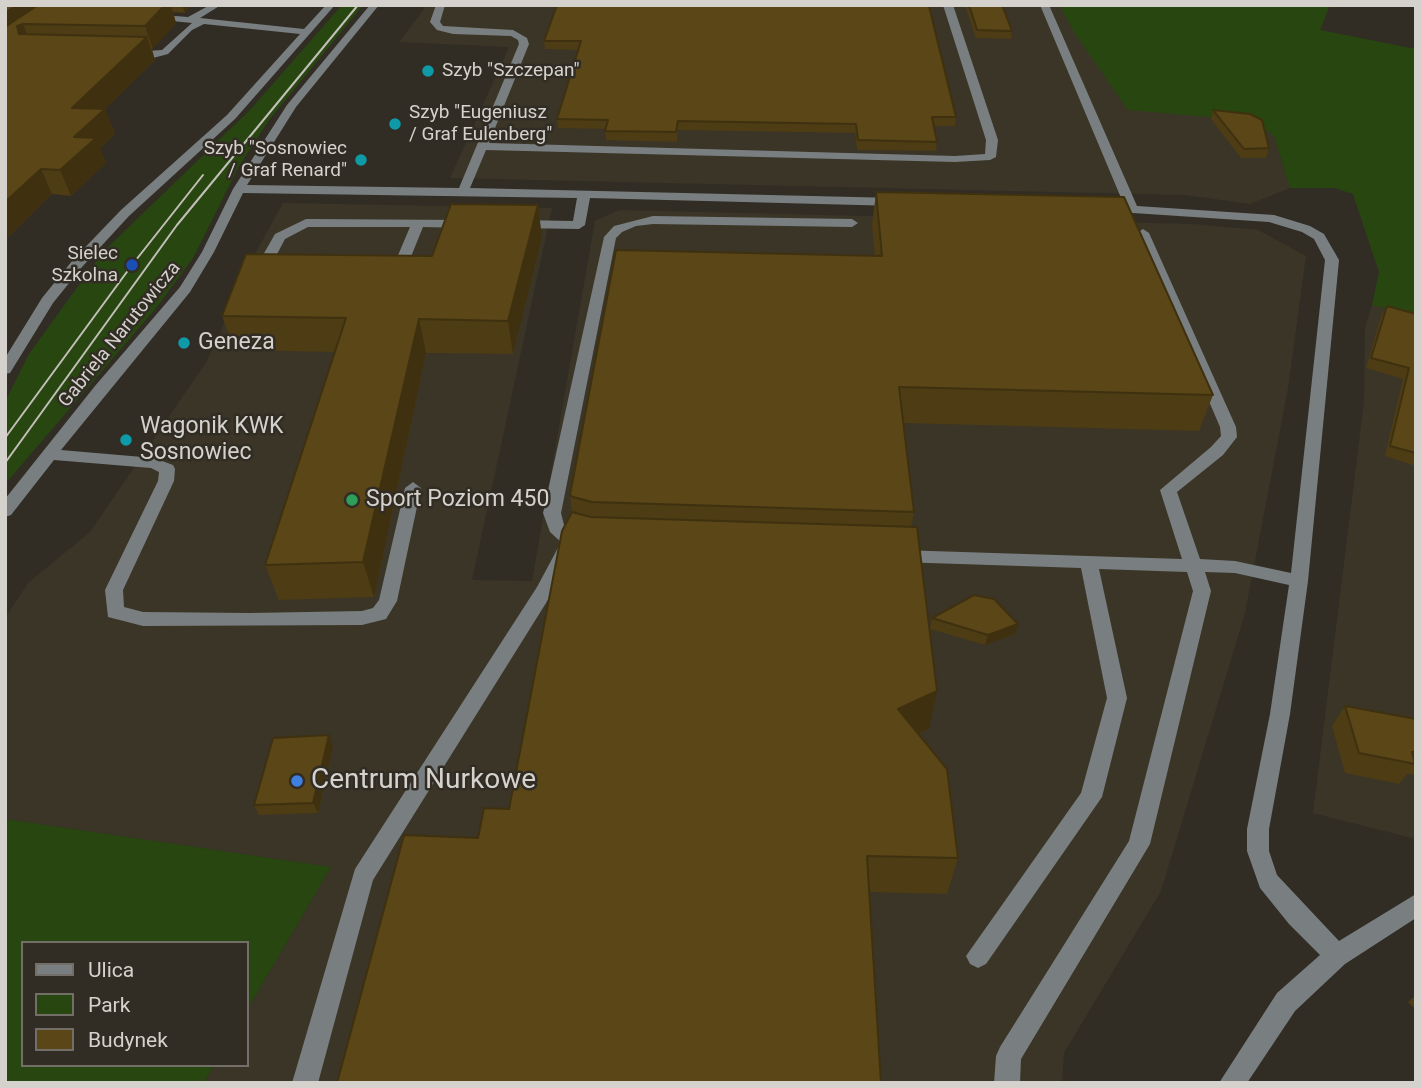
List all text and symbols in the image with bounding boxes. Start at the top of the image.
place label: Szyb "Szczepan" [442,60,580,82]
marker: Szyb "Szczepan" [420,63,436,79]
place label: Szyb "Eugeniusz / Graf Eulenberg" [409,102,552,146]
marker: Szyb "Eugeniusz / Graf Eulenberg" [387,116,403,132]
place label: Szyb "Sosnowiec / Graf Renard" [204,138,347,182]
marker: Szyb "Sosnowiec / Graf Renard" [353,152,369,168]
place label: Sielec Szkolna [51,243,118,287]
street label: Gabriela Narutowicza [54,257,186,413]
marker: Sielec Szkolna [124,257,140,273]
place label: Geneza [198,329,275,357]
marker: Geneza [176,335,192,351]
place label: Wagonik KWK Sosnowiec [140,413,284,467]
marker: Wagonik KWK Sosnowiec [118,432,134,448]
place label: Sport Poziom 450 [366,486,549,514]
marker: Sport Poziom 450 [344,492,360,508]
place label: Centrum Nurkowe [311,764,536,798]
marker: Centrum Nurkowe [289,773,305,789]
legend [21,941,248,1067]
text: Ulica [88,958,134,982]
text: Park [88,993,130,1017]
text: Budynek [88,1028,168,1052]

